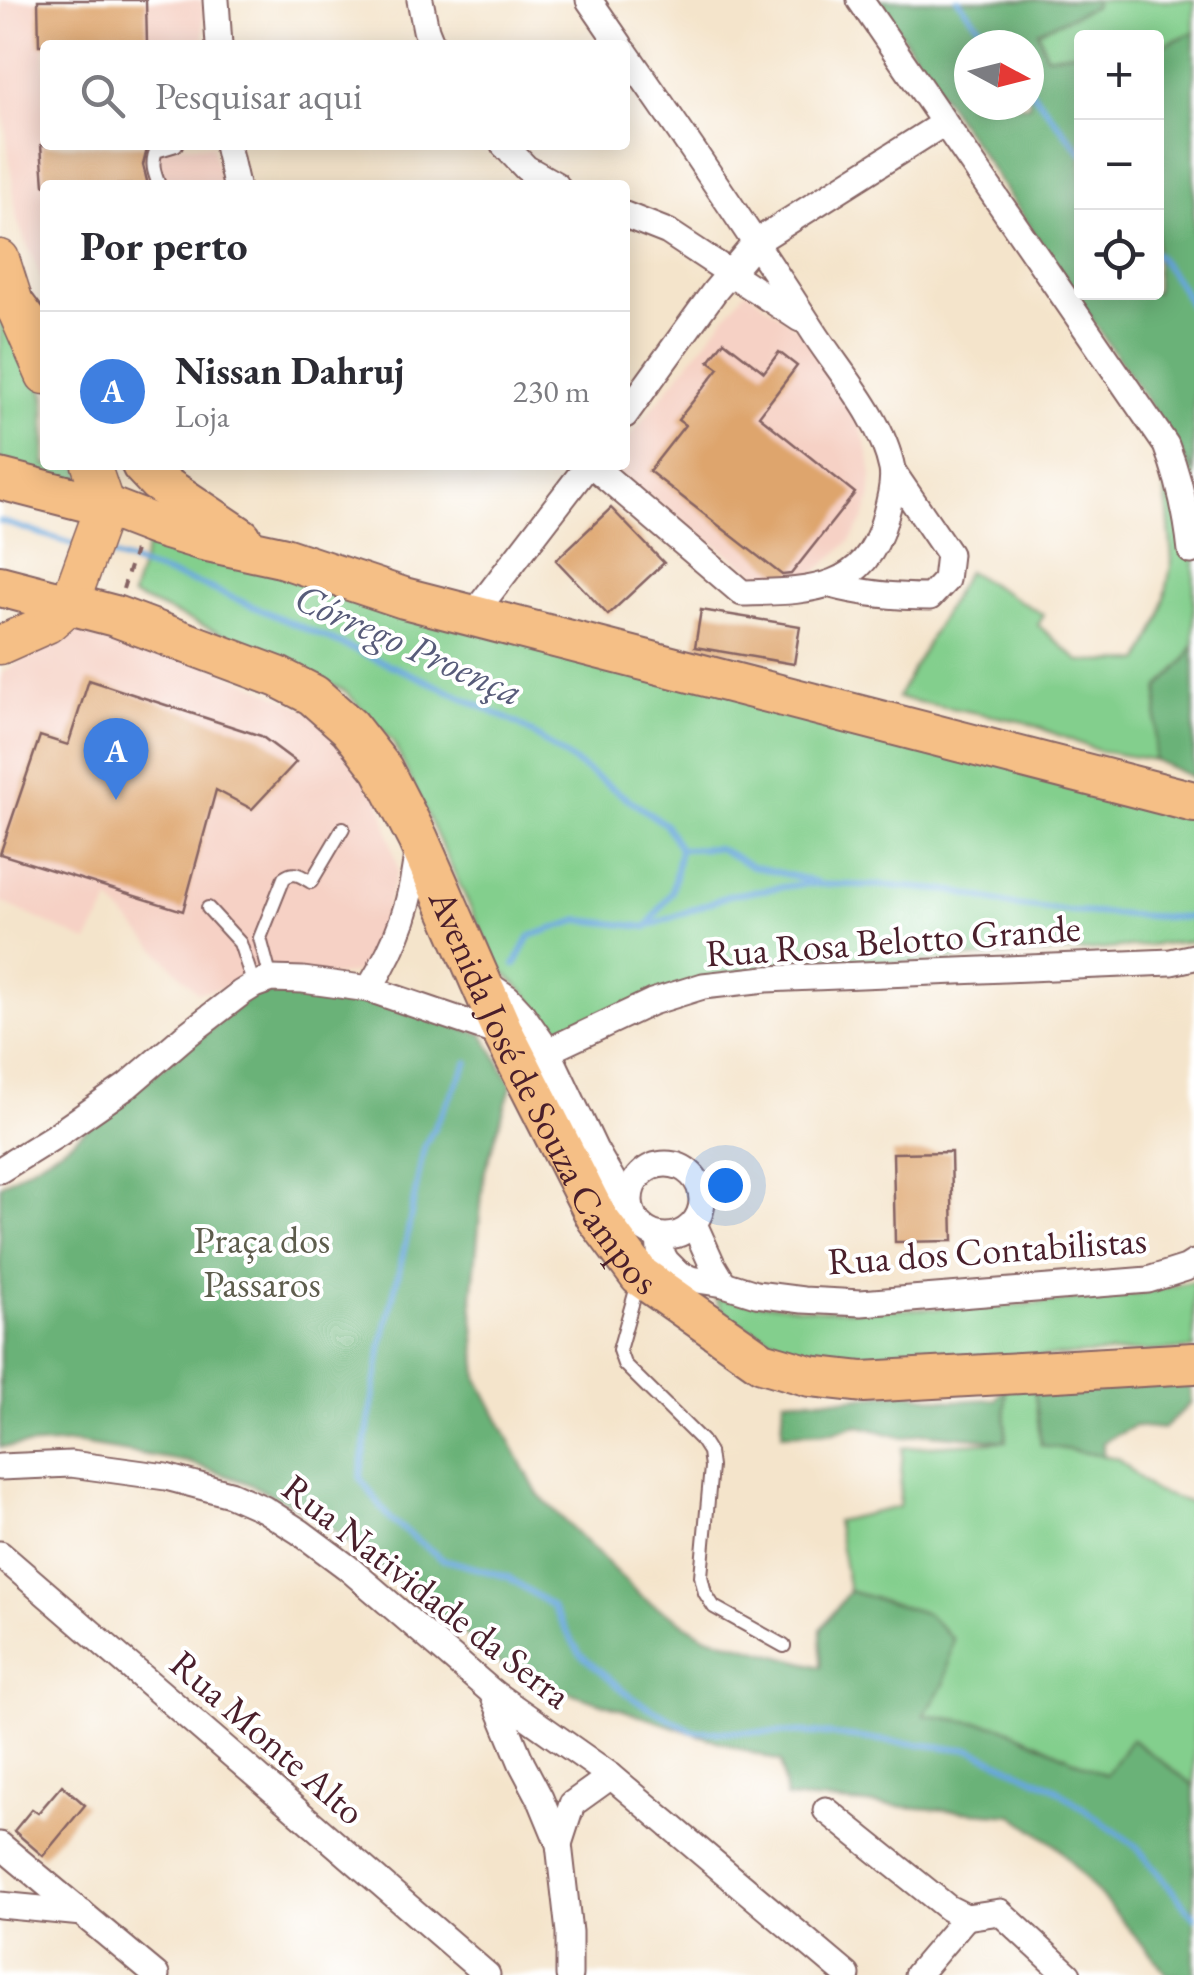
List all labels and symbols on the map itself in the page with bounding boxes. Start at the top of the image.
north arrow [954,30,1044,120]
water label: Córrego Proença [287,571,531,717]
pin: A [84,718,148,800]
street label: Avenida José de Souza Campos [418,881,667,1305]
street label: Rua Rosa Belotto Grande [704,902,1082,978]
your location [700,1160,751,1211]
street label: Rua dos Contabilistas [826,1214,1148,1286]
park label: Praça dos Passaros [194,1215,330,1308]
street label: Rua Natividade da Serra [273,1463,582,1720]
street label: Rua Monte Alto [160,1639,376,1835]

